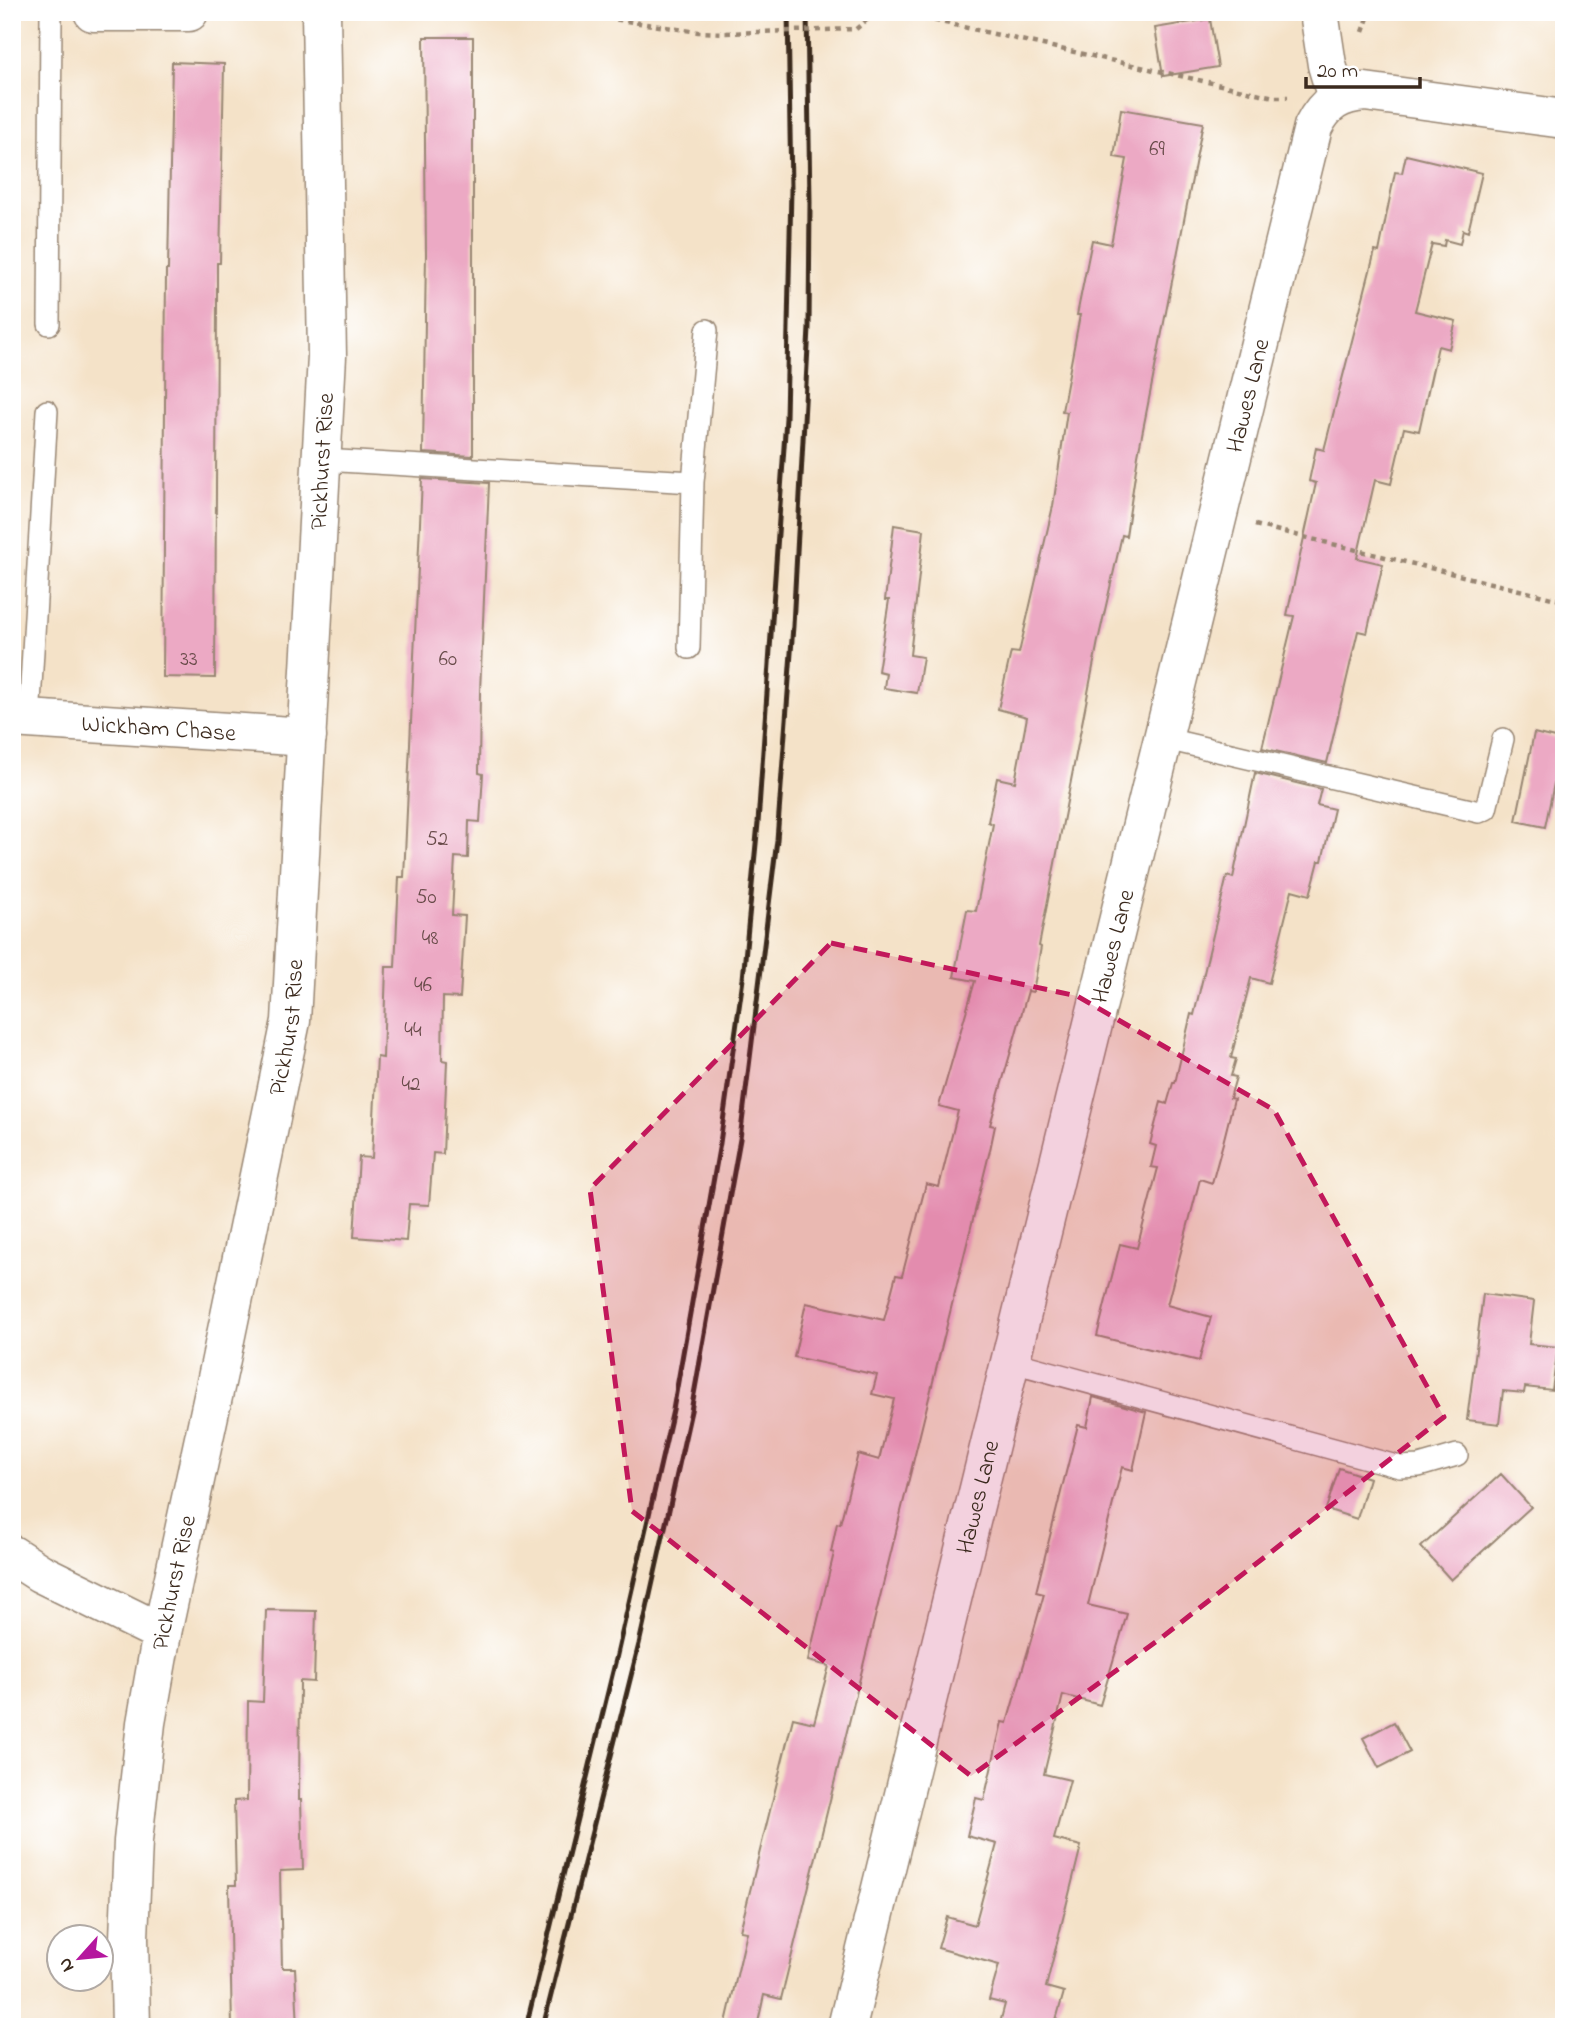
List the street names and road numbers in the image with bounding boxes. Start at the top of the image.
street label: Hawes Lane [1219,335,1280,457]
street label: Pickhurst Rise [303,392,345,531]
street label: Wickham Chase [80,708,237,752]
street label: Hawes Lane [1084,886,1145,1007]
street label: Pickhurst Rise [261,958,314,1099]
street label: Hawes Lane [949,1437,1010,1558]
street label: Pickhurst Rise [144,1512,207,1653]

